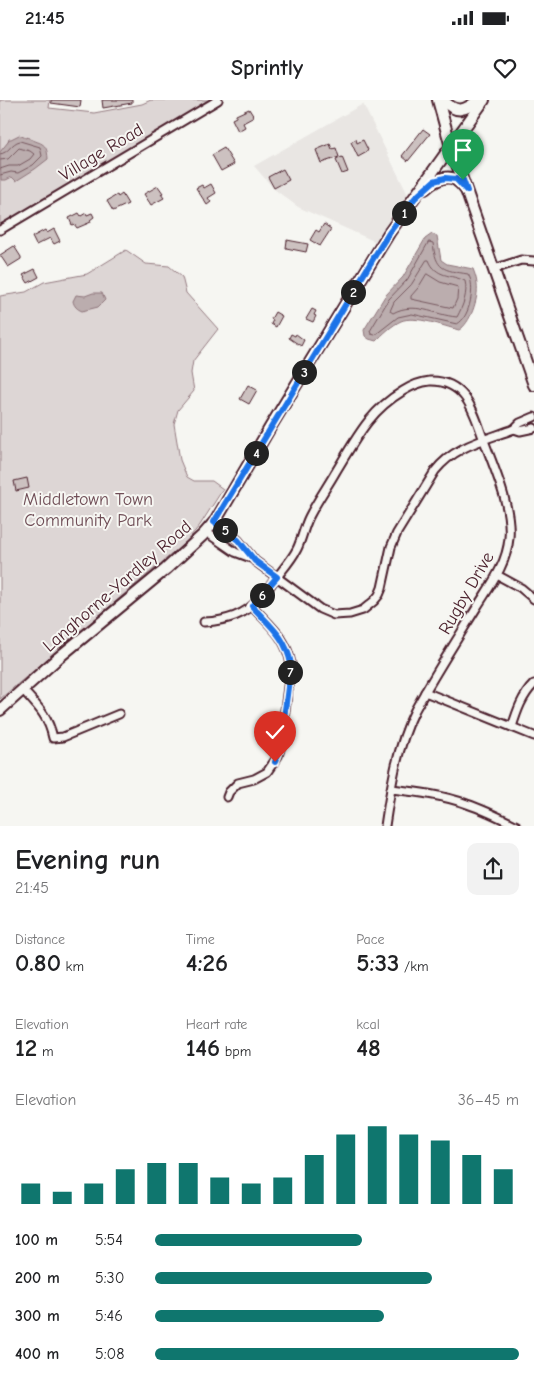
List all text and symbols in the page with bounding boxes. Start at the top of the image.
text: 21:45 [25,7,65,29]
icon: menu [15,54,43,82]
icon: heart [491,54,519,82]
text: Sprintly [231,55,303,81]
street label: Village Road [55,119,147,186]
pin [442,129,484,180]
icon: arrive [449,136,477,164]
pin: 1 [392,200,416,226]
text: 1 [402,205,407,222]
pin: 2 [340,280,366,304]
text: 2 [350,284,357,301]
pin: 3 [292,360,316,384]
text: 3 [301,364,308,381]
pin: 4 [244,440,268,466]
text: 4 [253,445,260,462]
park label: Middletown Town Community Park [23,489,153,531]
street label: Langhorne-Yardley Road [39,516,196,657]
pin: 5 [212,518,238,542]
text: 5 [222,522,229,539]
street label: Rugby Drive [434,548,498,638]
pin: 6 [250,582,274,608]
text: 6 [259,587,266,604]
pin: 7 [278,660,302,684]
text: 7 [287,664,294,681]
pin [254,711,296,762]
icon: check [261,718,289,746]
button: share [467,843,519,895]
text: Evening run [15,844,160,876]
text: 21:45 [15,879,49,897]
text: Distance [15,931,65,948]
text: Time [186,931,215,948]
text: Pace [356,931,385,948]
text: 0.80 [15,948,61,977]
text: 4:26 [186,948,228,977]
text: 5:33 [356,948,399,977]
text: km [61,958,84,975]
text: /km [399,958,429,975]
text: Elevation [15,1016,69,1033]
text: Heart rate [186,1016,247,1033]
text: kcal [356,1016,380,1033]
text: 12 [15,1033,37,1062]
text: 146 [186,1033,220,1062]
text: 48 [356,1033,381,1062]
text: m [37,1043,54,1060]
text: bpm [220,1043,251,1060]
text: Elevation [15,1091,76,1109]
text: 36–45 m [458,1091,519,1109]
text: 100 m [15,1231,58,1249]
text: 5:54 [95,1231,123,1249]
text: 200 m [15,1269,60,1287]
text: 5:30 [95,1269,124,1287]
text: 300 m [15,1307,60,1325]
text: 5:46 [95,1307,123,1325]
text: 400 m [15,1345,59,1363]
text: 5:08 [95,1345,125,1363]

